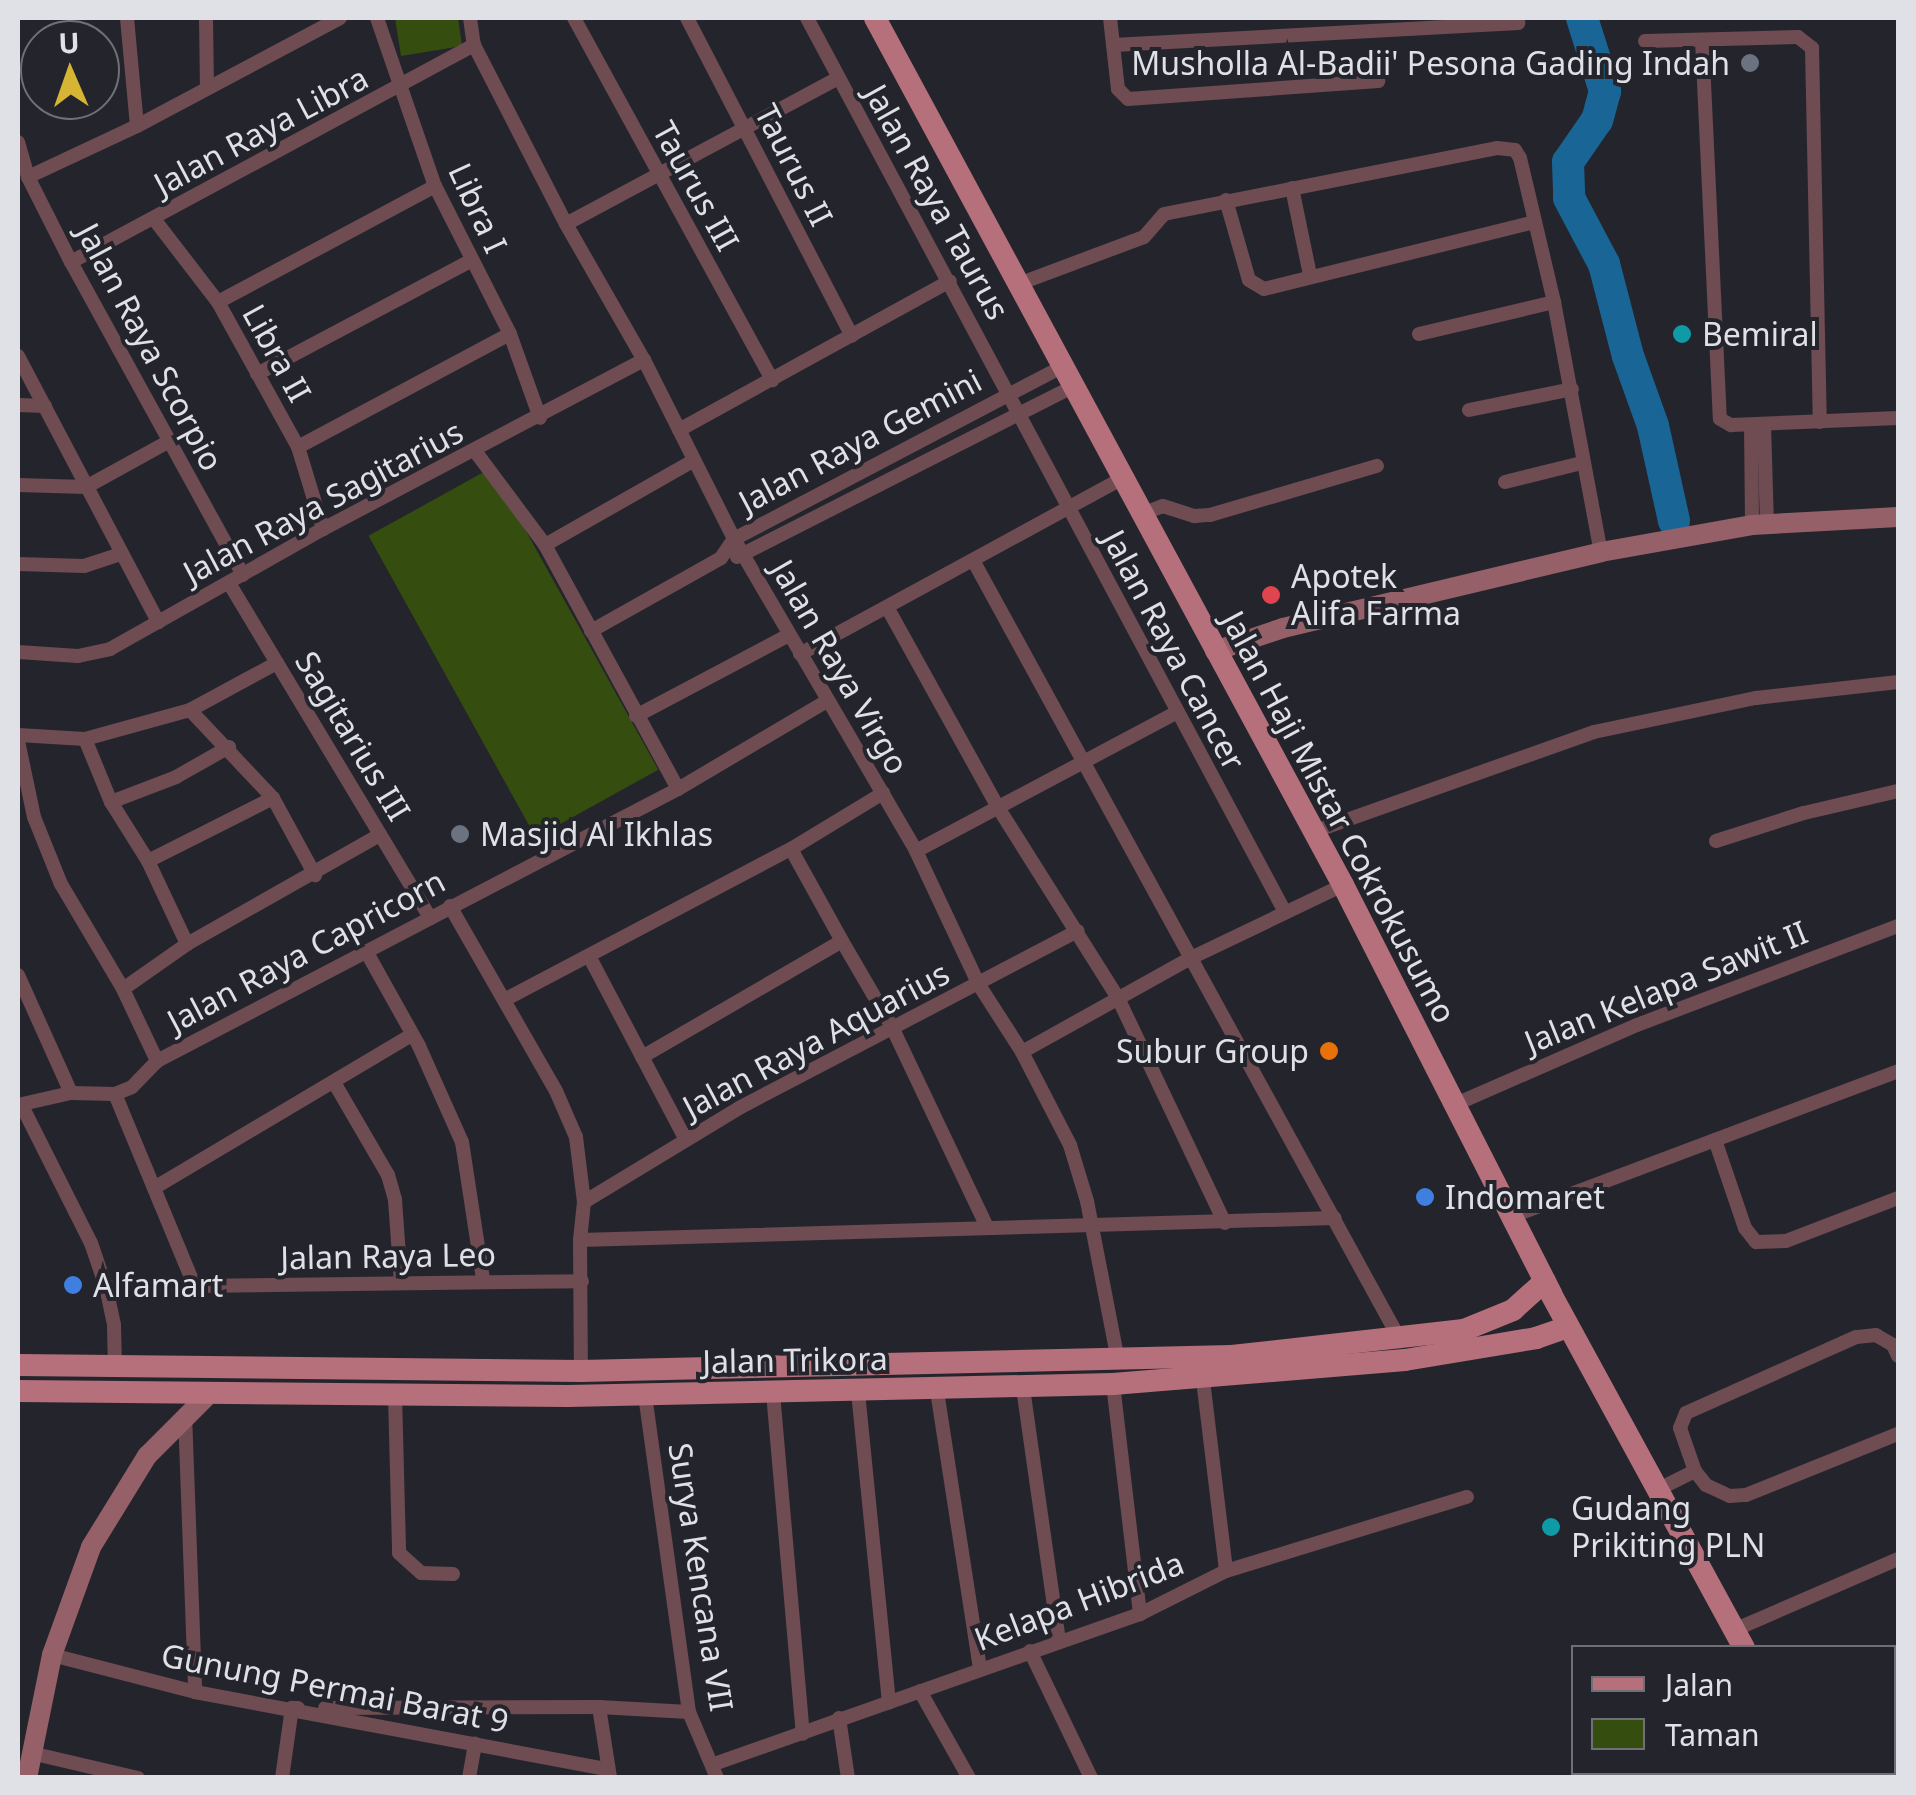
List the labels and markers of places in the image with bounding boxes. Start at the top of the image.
place label: Musholla Al-Badii' Pesona Gading Indah [1131,44,1730,82]
marker: Musholla Al-Badii' Pesona Gading Indah [1739,52,1761,74]
place label: Bemiral [1702,315,1818,353]
marker: Bemiral [1671,323,1693,345]
place label: Apotek Alifa Farma [1291,558,1461,633]
marker: Apotek Alifa Farma [1260,584,1282,606]
place label: Masjid Al Ikhlas [480,815,713,853]
marker: Masjid Al Ikhlas [449,823,471,845]
place label: Subur Group [1116,1032,1309,1070]
marker: Subur Group [1318,1040,1340,1062]
place label: Indomaret [1445,1178,1605,1216]
marker: Indomaret [1414,1186,1436,1208]
place label: Alfamart [93,1266,223,1304]
marker: Alfamart [62,1274,84,1296]
place label: Gudang Prikiting PLN [1571,1490,1765,1565]
marker: Gudang Prikiting PLN [1540,1516,1562,1538]

